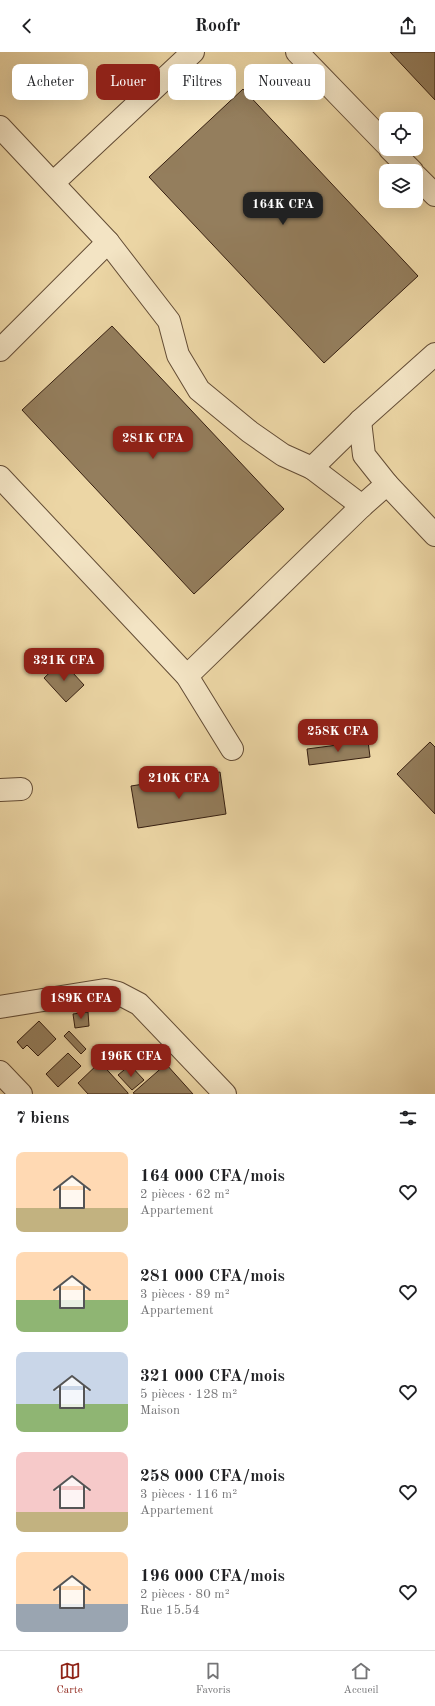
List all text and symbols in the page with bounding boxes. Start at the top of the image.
icon: back [16,15,38,37]
icon: share [397,15,419,37]
text: Roofr [195,17,240,35]
chip: Acheter [12,64,88,100]
chip: Louer [96,64,160,100]
chip: Filtres [168,64,236,100]
chip: Nouveau [244,64,325,100]
map controls [379,112,423,208]
button: locate [379,112,423,156]
button: layers [379,164,423,208]
pin: 164K CFA [242,192,324,226]
text: 164K CFA [252,198,314,211]
pin: 281K CFA [112,426,194,460]
text: 281K CFA [122,432,184,445]
pin: 321K CFA [23,648,105,682]
text: 321K CFA [33,654,95,667]
pin: 258K CFA [297,719,379,753]
text: 258K CFA [307,725,369,738]
pin: 210K CFA [138,766,220,800]
text: 210K CFA [148,772,210,785]
pin: 189K CFA [40,986,122,1020]
text: 189K CFA [50,992,112,1005]
pin: 196K CFA [90,1044,172,1078]
text: 196K CFA [100,1050,162,1063]
icon: filters [397,1107,419,1129]
text: 7 biens [16,1110,69,1127]
icon: home [48,1168,96,1216]
text: 164 000 CFA/mois [140,1168,285,1185]
icon: heart [397,1181,419,1203]
text: 2 pièces · 62 m² [140,1188,230,1201]
text: Appartement [140,1204,214,1217]
icon: home [48,1268,96,1316]
text: 281 000 CFA/mois [140,1268,285,1285]
icon: heart [397,1281,419,1303]
text: 3 pièces · 89 m² [140,1288,230,1301]
text: Appartement [140,1304,214,1317]
icon: home [48,1368,96,1416]
text: 321 000 CFA/mois [140,1368,285,1385]
icon: heart [397,1381,419,1403]
text: 5 pièces · 128 m² [140,1388,237,1401]
text: Maison [140,1404,180,1417]
icon: home [48,1468,96,1516]
text: 258 000 CFA/mois [140,1468,285,1485]
icon: heart [397,1481,419,1503]
text: 3 pièces · 116 m² [140,1488,237,1501]
text: Appartement [140,1504,214,1517]
icon: home [48,1568,96,1616]
text: 196 000 CFA/mois [140,1568,285,1585]
icon: heart [397,1581,419,1603]
text: 2 pièces · 80 m² [140,1588,230,1601]
text: Rue 15.54 [140,1604,200,1617]
tab: Carte [57,1660,83,1698]
tab: Favoris [196,1660,231,1698]
tab: Accueil [344,1660,378,1698]

